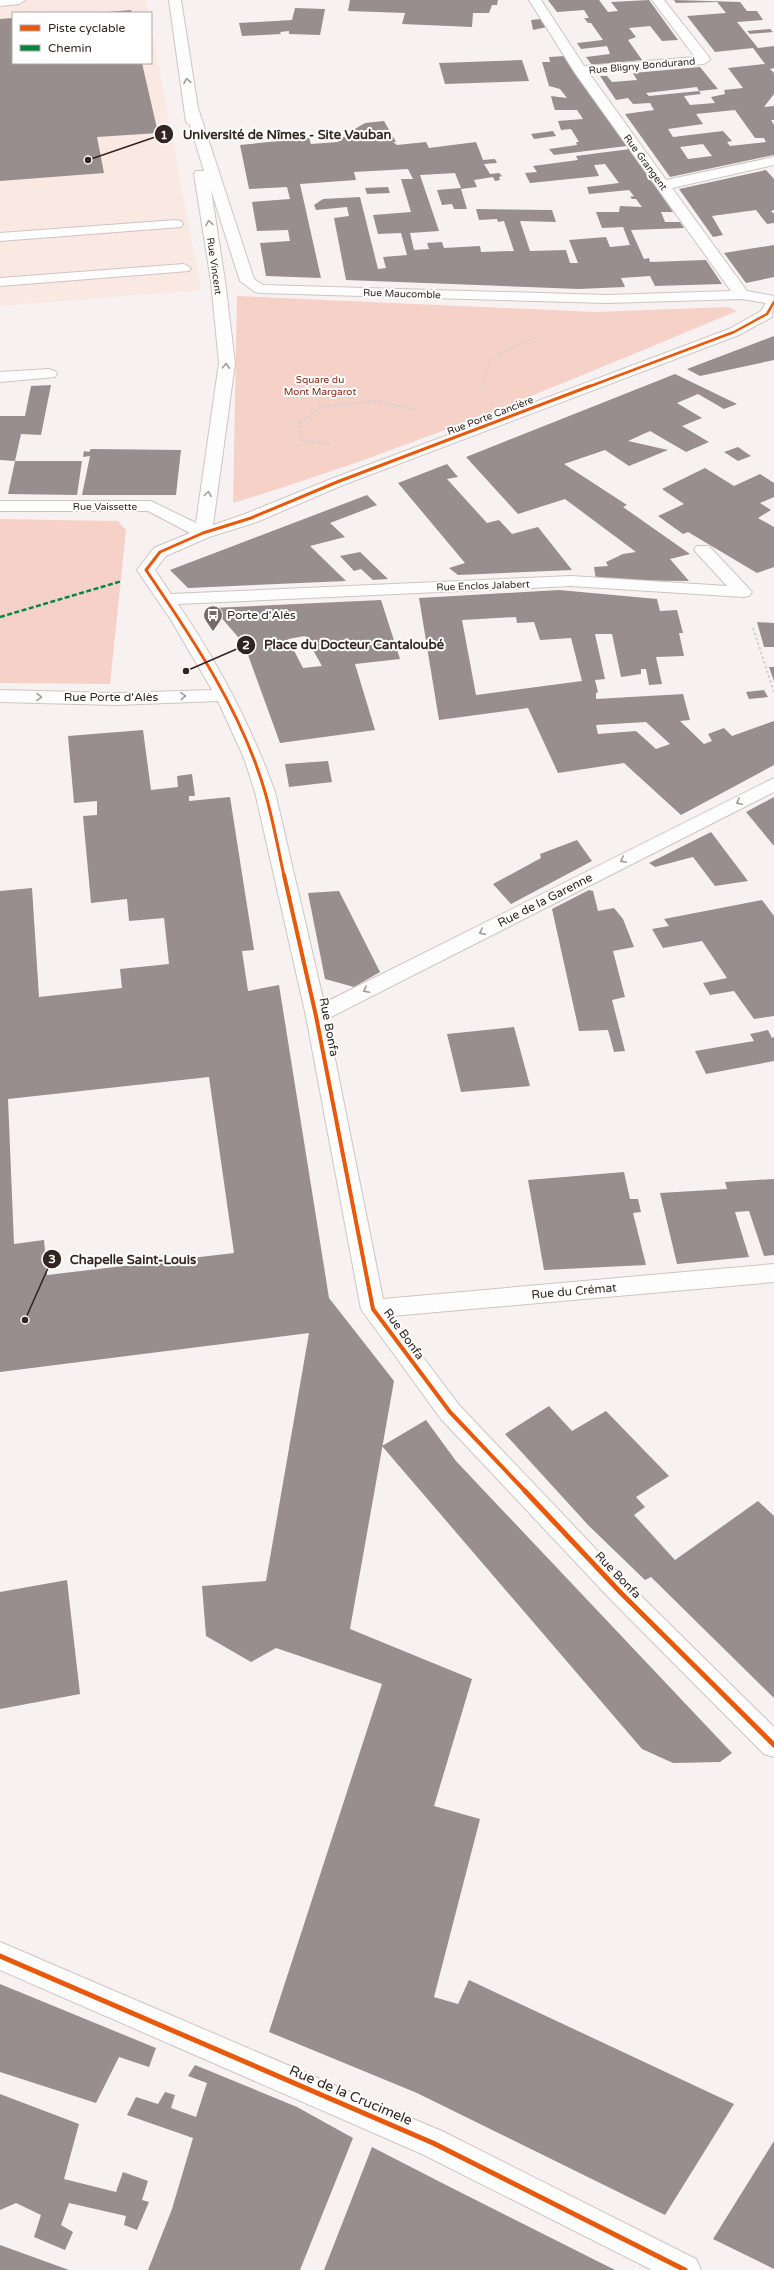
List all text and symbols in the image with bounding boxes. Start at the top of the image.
legend [12,12,152,64]
text: Piste cyclable [48,21,126,35]
text: Chemin [48,41,92,55]
street label: Rue Bligny Bondurand [588,55,696,77]
one-way arrow [183,78,192,84]
callout: Université de Nîmes - Site Vauban [154,122,399,147]
text: Université de Nîmes - Site Vauban [183,127,391,143]
text: 1 [160,128,168,142]
street label: Rue Grangent [621,132,670,193]
one-way arrow [205,220,214,226]
street label: Rue Vincent [204,237,224,296]
street label: Rue Maucomble [363,287,441,301]
one-way arrow [222,363,231,369]
park label: Square du Mont Margarot [284,374,356,398]
street label: Rue Porte Cancière [446,394,536,438]
one-way arrow [203,491,212,497]
street label: Rue Vaissette [73,501,138,513]
street label: Rue Enclos Jalabert [436,578,530,594]
bus stop icon: Porte d'Alès [202,604,224,632]
place label: Porte d'Alès [227,608,296,622]
callout: Place du Docteur Cantaloubé [236,632,452,657]
text: Place du Docteur Cantaloubé [264,637,445,653]
text: 2 [242,638,250,652]
street label: Rue Porte d'Alès [64,690,159,704]
one-way arrow [180,692,186,701]
one-way arrow [36,693,42,701]
one-way arrow [736,797,743,804]
one-way arrow [620,856,627,863]
street label: Rue de la Garenne [495,870,595,930]
one-way arrow [479,927,486,935]
one-way arrow [363,986,371,993]
street label: Rue Bonfa [316,996,342,1058]
callout: Chapelle Saint-Louis [42,1247,204,1272]
text: 3 [48,1252,56,1266]
text: Chapelle Saint-Louis [70,1252,196,1268]
street label: Rue du Crémat [531,1280,618,1302]
street label: Rue Bonfa [381,1306,427,1362]
street label: Rue Bonfa [592,1549,644,1601]
street label: Rue de la Crucimele [287,2062,415,2129]

